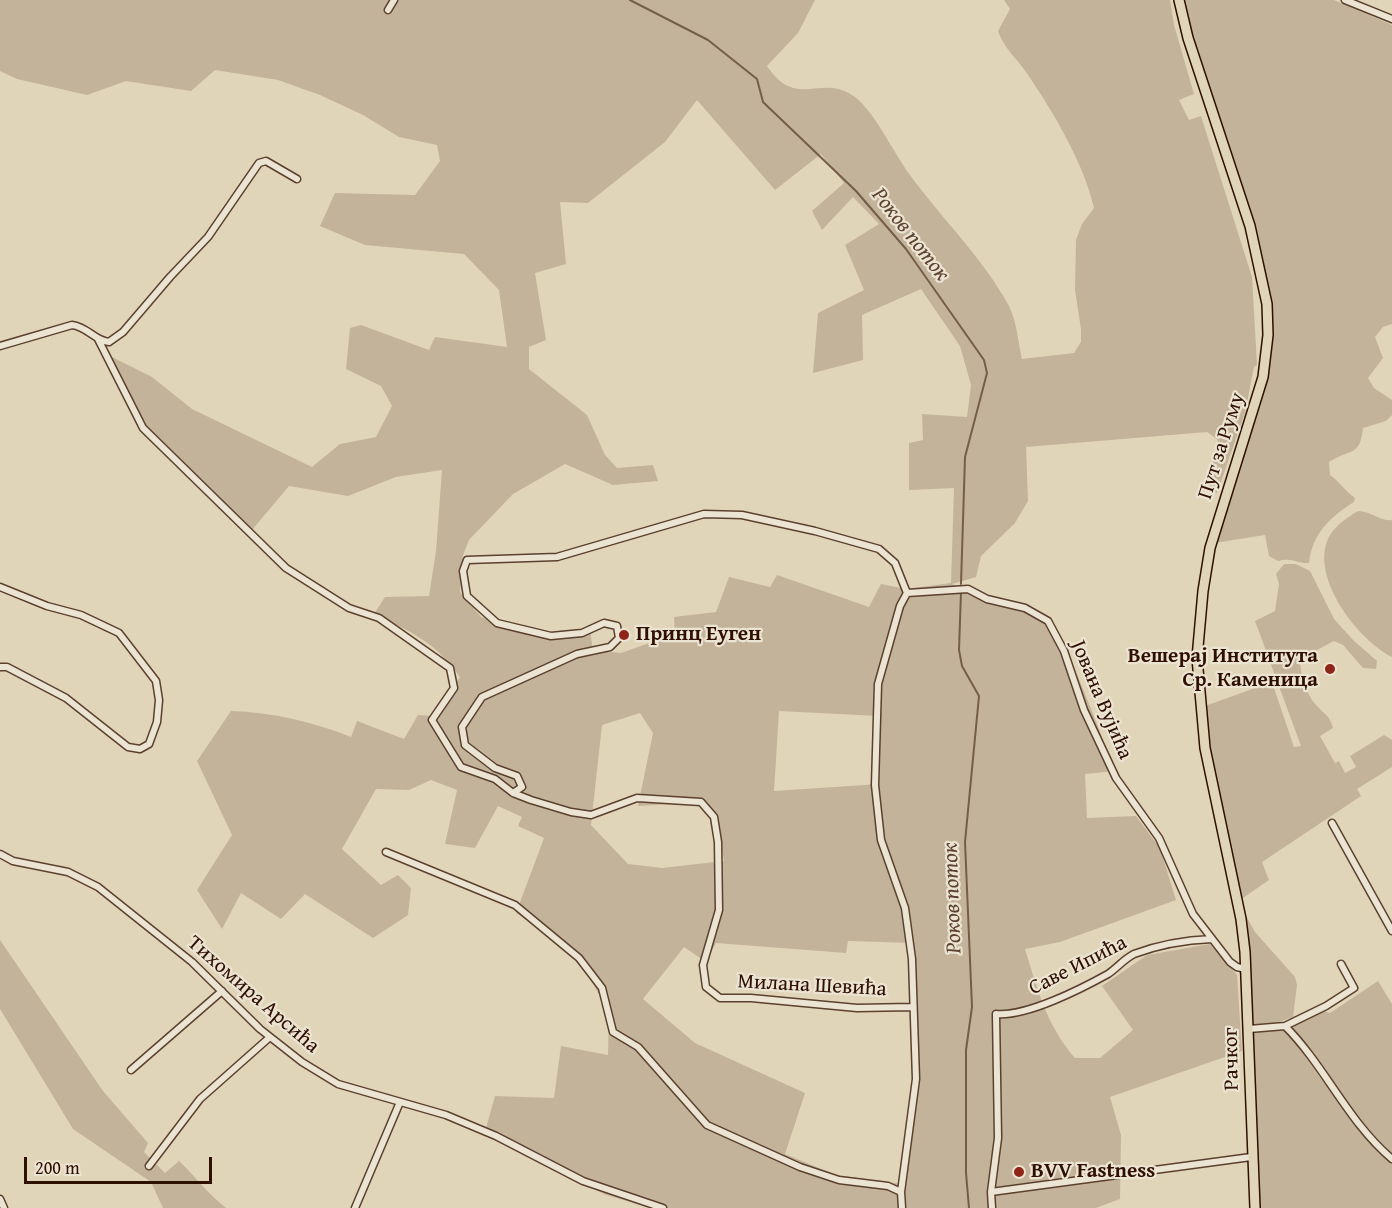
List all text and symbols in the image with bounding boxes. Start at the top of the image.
water label: Роков поток [865,183,955,287]
street label: Пут за Руму [1193,390,1251,502]
place label: Принц Еуген [636,622,761,648]
marker: Принц Еуген [617,628,631,642]
street label: Јована Вујића [1065,637,1137,763]
place label: Вешерај Института Ср. Каменица [1128,644,1318,694]
marker: Вешерај Института Ср. Каменица [1323,662,1337,676]
water label: Роков поток [938,842,968,954]
street label: Тихомира Арсића [182,931,324,1059]
street label: Саве Ипића [1025,931,1131,1001]
street label: Милана Шевића [737,970,887,1002]
street label: Рачког [1219,1027,1245,1091]
scale bar [27,1145,214,1183]
text: 200 m [35,1154,80,1181]
place label: BVV Fastness [1031,1159,1155,1185]
marker: BVV Fastness [1012,1165,1026,1179]

